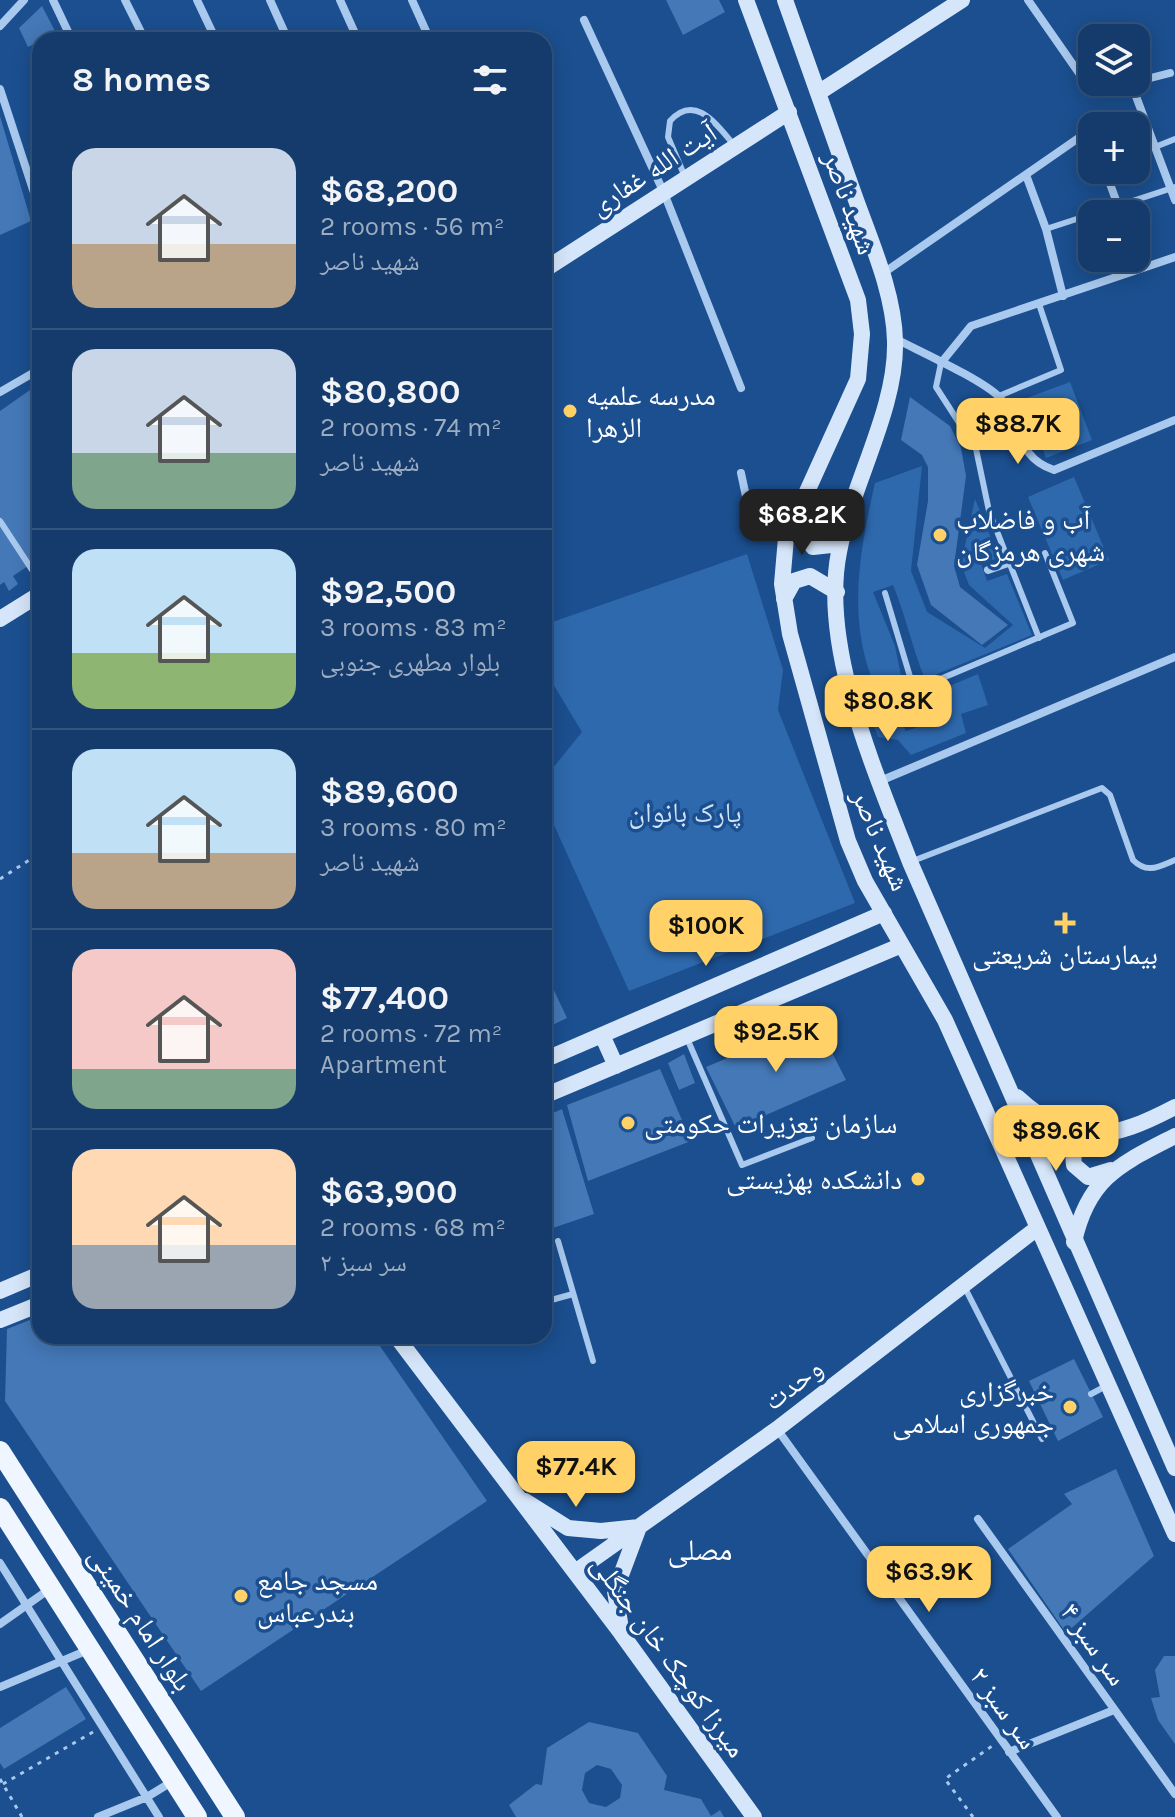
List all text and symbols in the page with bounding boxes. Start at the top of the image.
map controls [1078,24,1150,272]
button: layers [1078,24,1150,96]
icon: filters [468,58,512,102]
text: 8 homes [72,60,211,100]
button: + [1078,112,1150,184]
street label: آیت الله غفاری [583,115,723,222]
street label: شهید ناصر [816,146,884,259]
text: $68,200 [320,171,458,211]
icon: home [136,180,232,276]
button: − [1078,200,1150,272]
text: 2 rooms · 56 m² [320,211,505,242]
text: شهید ناصر [320,246,420,277]
text: $80,800 [320,372,461,412]
place label: مدرسه علمیه الزهرا [586,379,716,444]
icon: home [136,381,232,477]
pin: $88.7K [953,398,1083,466]
marker: مدرسه علمیه الزهرا [561,402,579,420]
text: $88.7K [974,408,1062,439]
text: 2 rooms · 74 m² [320,412,502,443]
text: شهید ناصر [320,447,420,478]
pin: $68.2K [737,489,867,557]
text: $68.2K [758,499,846,530]
place label: آب و فاضلاب شهری هرمزگان [956,503,1105,568]
marker: آب و فاضلاب شهری هرمزگان [931,526,949,544]
text: $92,500 [320,572,456,612]
icon: home [136,581,232,677]
text: 3 rooms · 83 m² [320,612,507,643]
text: بلوار مطهری جنوبی [320,647,500,678]
pin: $80.8K [823,675,953,743]
text: $80.8K [843,685,933,716]
text: $89,600 [320,772,458,812]
icon: home [136,781,232,877]
street label: شهید ناصر [844,783,917,896]
park label: پارک بانوان [628,796,742,829]
text: 3 rooms · 80 m² [320,812,507,843]
text: شهید ناصر [320,847,420,878]
pin: $100K [650,900,762,968]
text: $100K [667,910,745,941]
marker: بیمارستان شریعتی [1054,912,1076,934]
place label: بیمارستان شریعتی [972,938,1158,972]
text: $77,400 [320,978,449,1018]
icon: home [136,981,232,1077]
pin: $92.5K [711,1006,841,1074]
text: $92.5K [732,1016,820,1047]
text: 2 rooms · 72 m² [320,1018,502,1049]
text: Apartment [320,1049,447,1080]
pin: $89.6K [991,1105,1121,1173]
place label: سازمان تعزیرات حکومتی [644,1107,897,1141]
marker: سازمان تعزیرات حکومتی [619,1114,637,1132]
text: $89.6K [1012,1115,1100,1146]
place label: دانشکده بهزیستی [726,1163,902,1197]
marker: دانشکده بهزیستی [909,1170,927,1188]
text: $63,900 [320,1172,458,1212]
icon: home [136,1181,232,1277]
text: 2 rooms · 68 m² [320,1212,506,1243]
text: سر سبز ۲ [320,1247,407,1278]
street label: وحدت [757,1351,829,1417]
place label: خبرگزاری جمهوری اسلامی [892,1375,1054,1441]
marker: خبرگزاری جمهوری اسلامی [1061,1398,1079,1416]
pin: $77.4K [511,1441,641,1509]
text: $77.4K [535,1451,617,1482]
district label: مصلی [668,1532,732,1568]
street label: بلوار امام خمینی [80,1541,200,1698]
pin: $63.9K [864,1546,994,1614]
street label: میرزا کوچک خان جنگلی [584,1548,753,1764]
text: $63.9K [885,1556,973,1587]
place label: مسجد جامع بندرعباس [257,1564,378,1630]
marker: مسجد جامع بندرعباس [232,1587,250,1605]
street label: سر سبز ۴ [1054,1596,1134,1692]
street label: سر سبز ۲ [963,1660,1045,1756]

